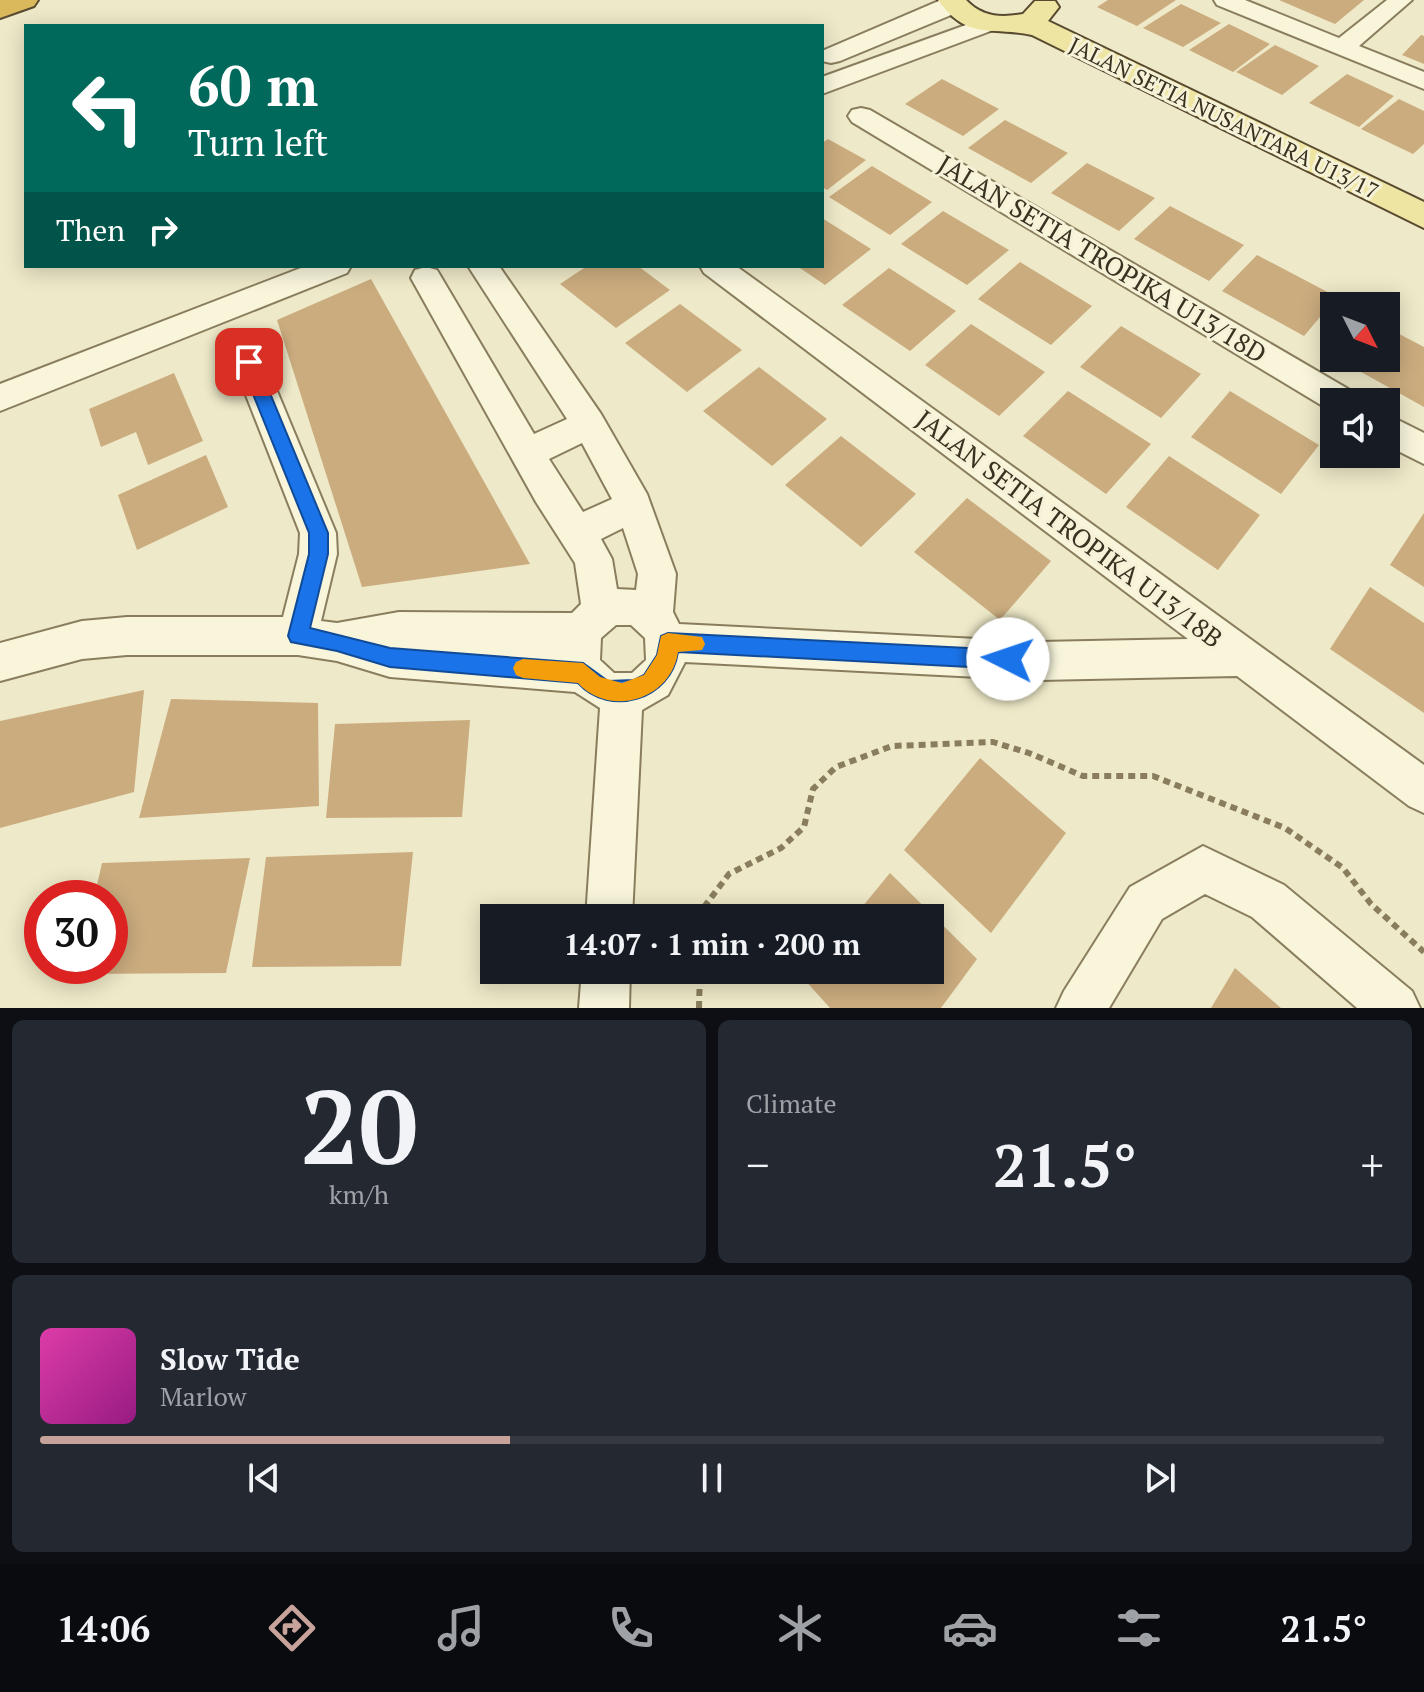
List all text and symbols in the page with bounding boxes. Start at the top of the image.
street label: JALAN SETIA NUSANTARA U13/17 [1065,30,1384,205]
text: 60 m [188,48,318,122]
icon: left [56,56,160,160]
text: Turn left [188,119,328,166]
street label: JALAN SETIA TROPIKA U13/18D [932,146,1273,370]
icon: right [141,208,185,252]
text: Then [56,210,125,250]
north arrow [1320,292,1400,372]
map controls [1320,292,1400,468]
pin [215,328,283,396]
icon: arrive [227,340,271,384]
button: sound [1320,388,1400,468]
street label: JALAN SETIA TROPIKA U13/18B [910,402,1230,655]
position arrow [966,617,1050,701]
speed limit sign: 30 [24,880,128,984]
text: 14:07 · 1 min · 200 m [564,924,860,964]
text: 20 [300,1056,418,1194]
text: Climate [746,1086,837,1120]
text: 21.5° [993,1125,1137,1204]
text: − [746,1135,769,1194]
text: + [1361,1135,1384,1194]
text: km/h [329,1177,389,1211]
text: Slow Tide [160,1339,300,1379]
text: Marlow [160,1379,246,1413]
icon: previous [242,1456,286,1500]
icon: pause [690,1456,734,1500]
icon: next [1138,1456,1182,1500]
icon: directions [264,1600,320,1656]
icon: music [433,1600,489,1656]
icon: phone [603,1600,659,1656]
icon: climate [772,1600,828,1656]
icon: car [942,1600,998,1656]
icon: filters [1111,1600,1167,1656]
text: 14:06 [57,1605,150,1652]
text: 21.5° [1281,1605,1367,1652]

